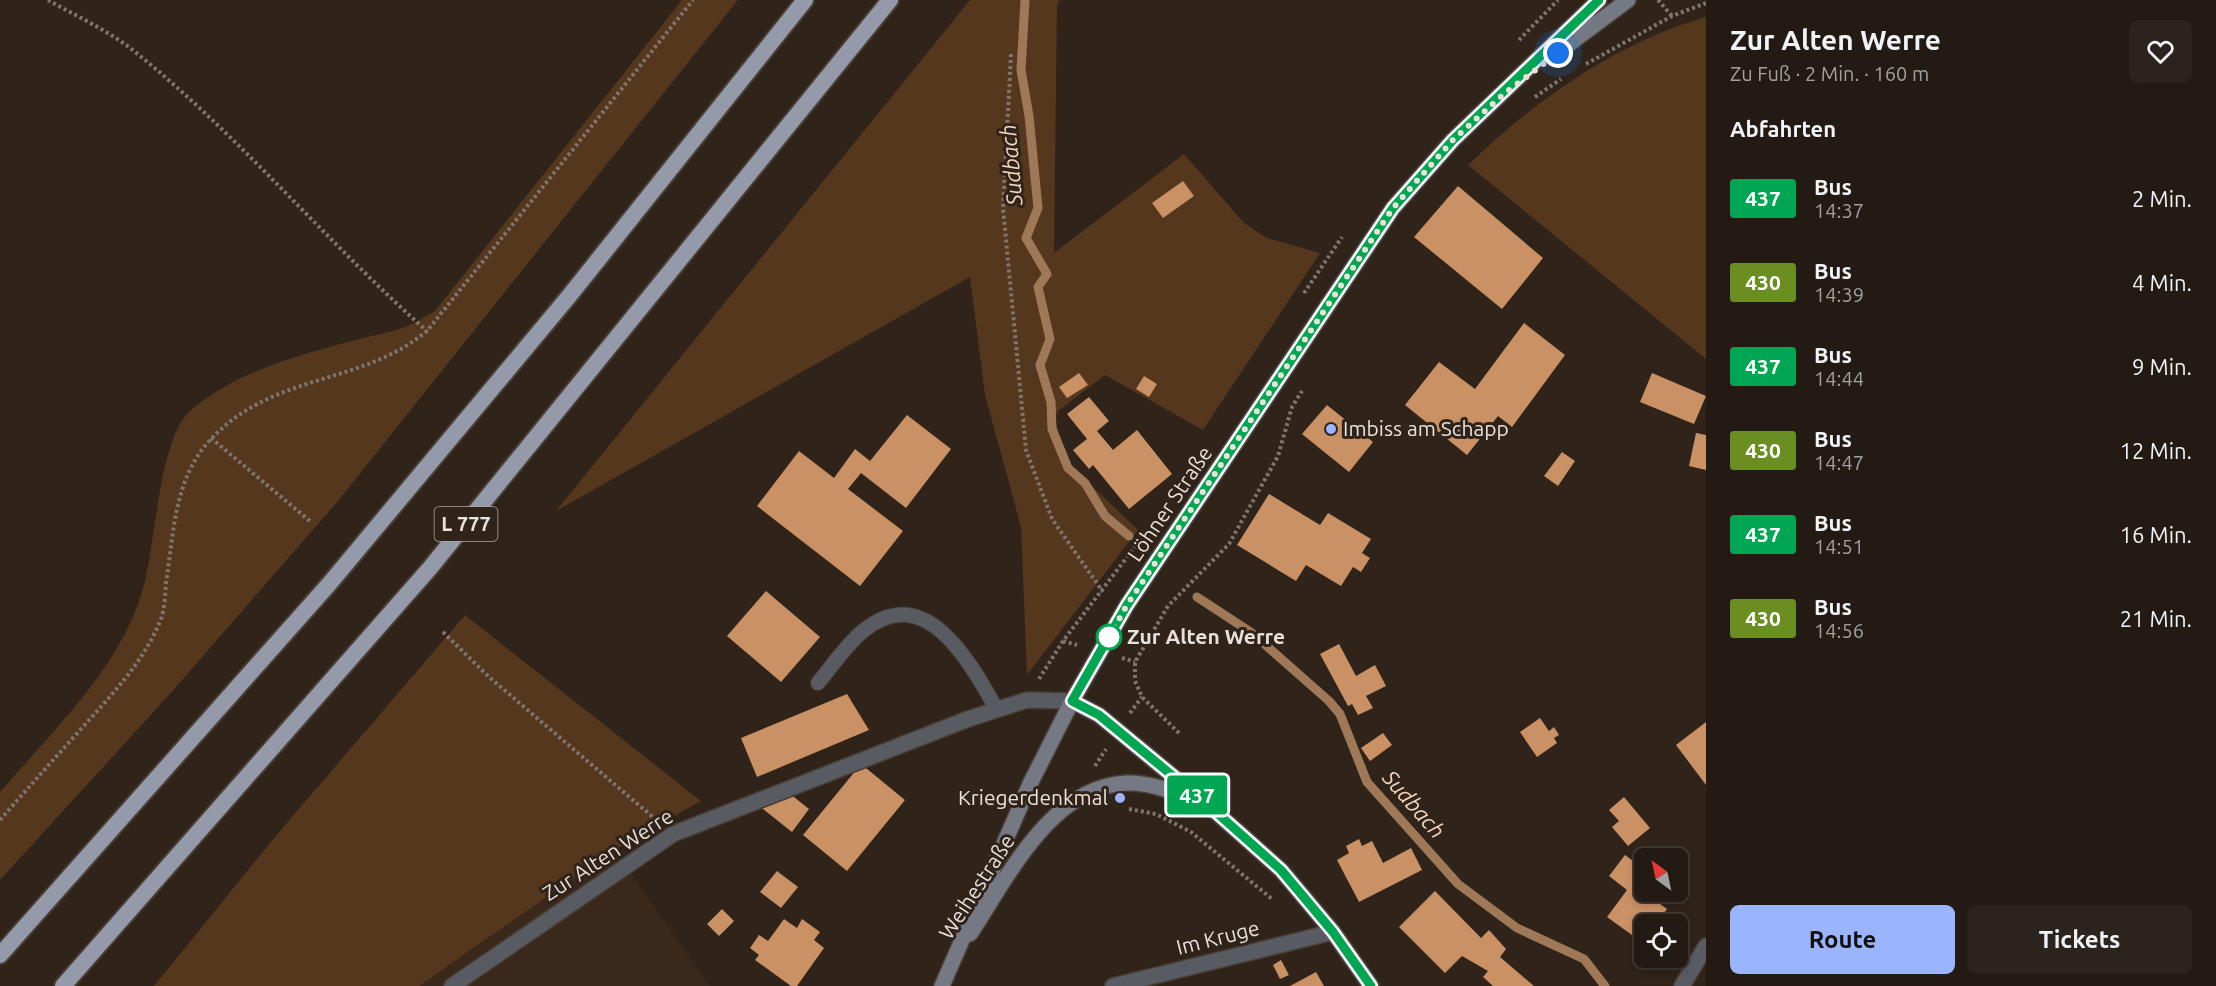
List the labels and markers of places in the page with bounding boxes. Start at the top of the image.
place label: Imbiss am Schapp [1343,416,1509,440]
marker: Imbiss am Schapp [1324,422,1338,436]
marker: Zur Alten Werre [1096,624,1122,650]
place label: Zur Alten Werre [1127,624,1285,648]
place label: Kriegerdenkmal [958,785,1108,809]
marker: Kriegerdenkmal [1113,791,1127,805]

